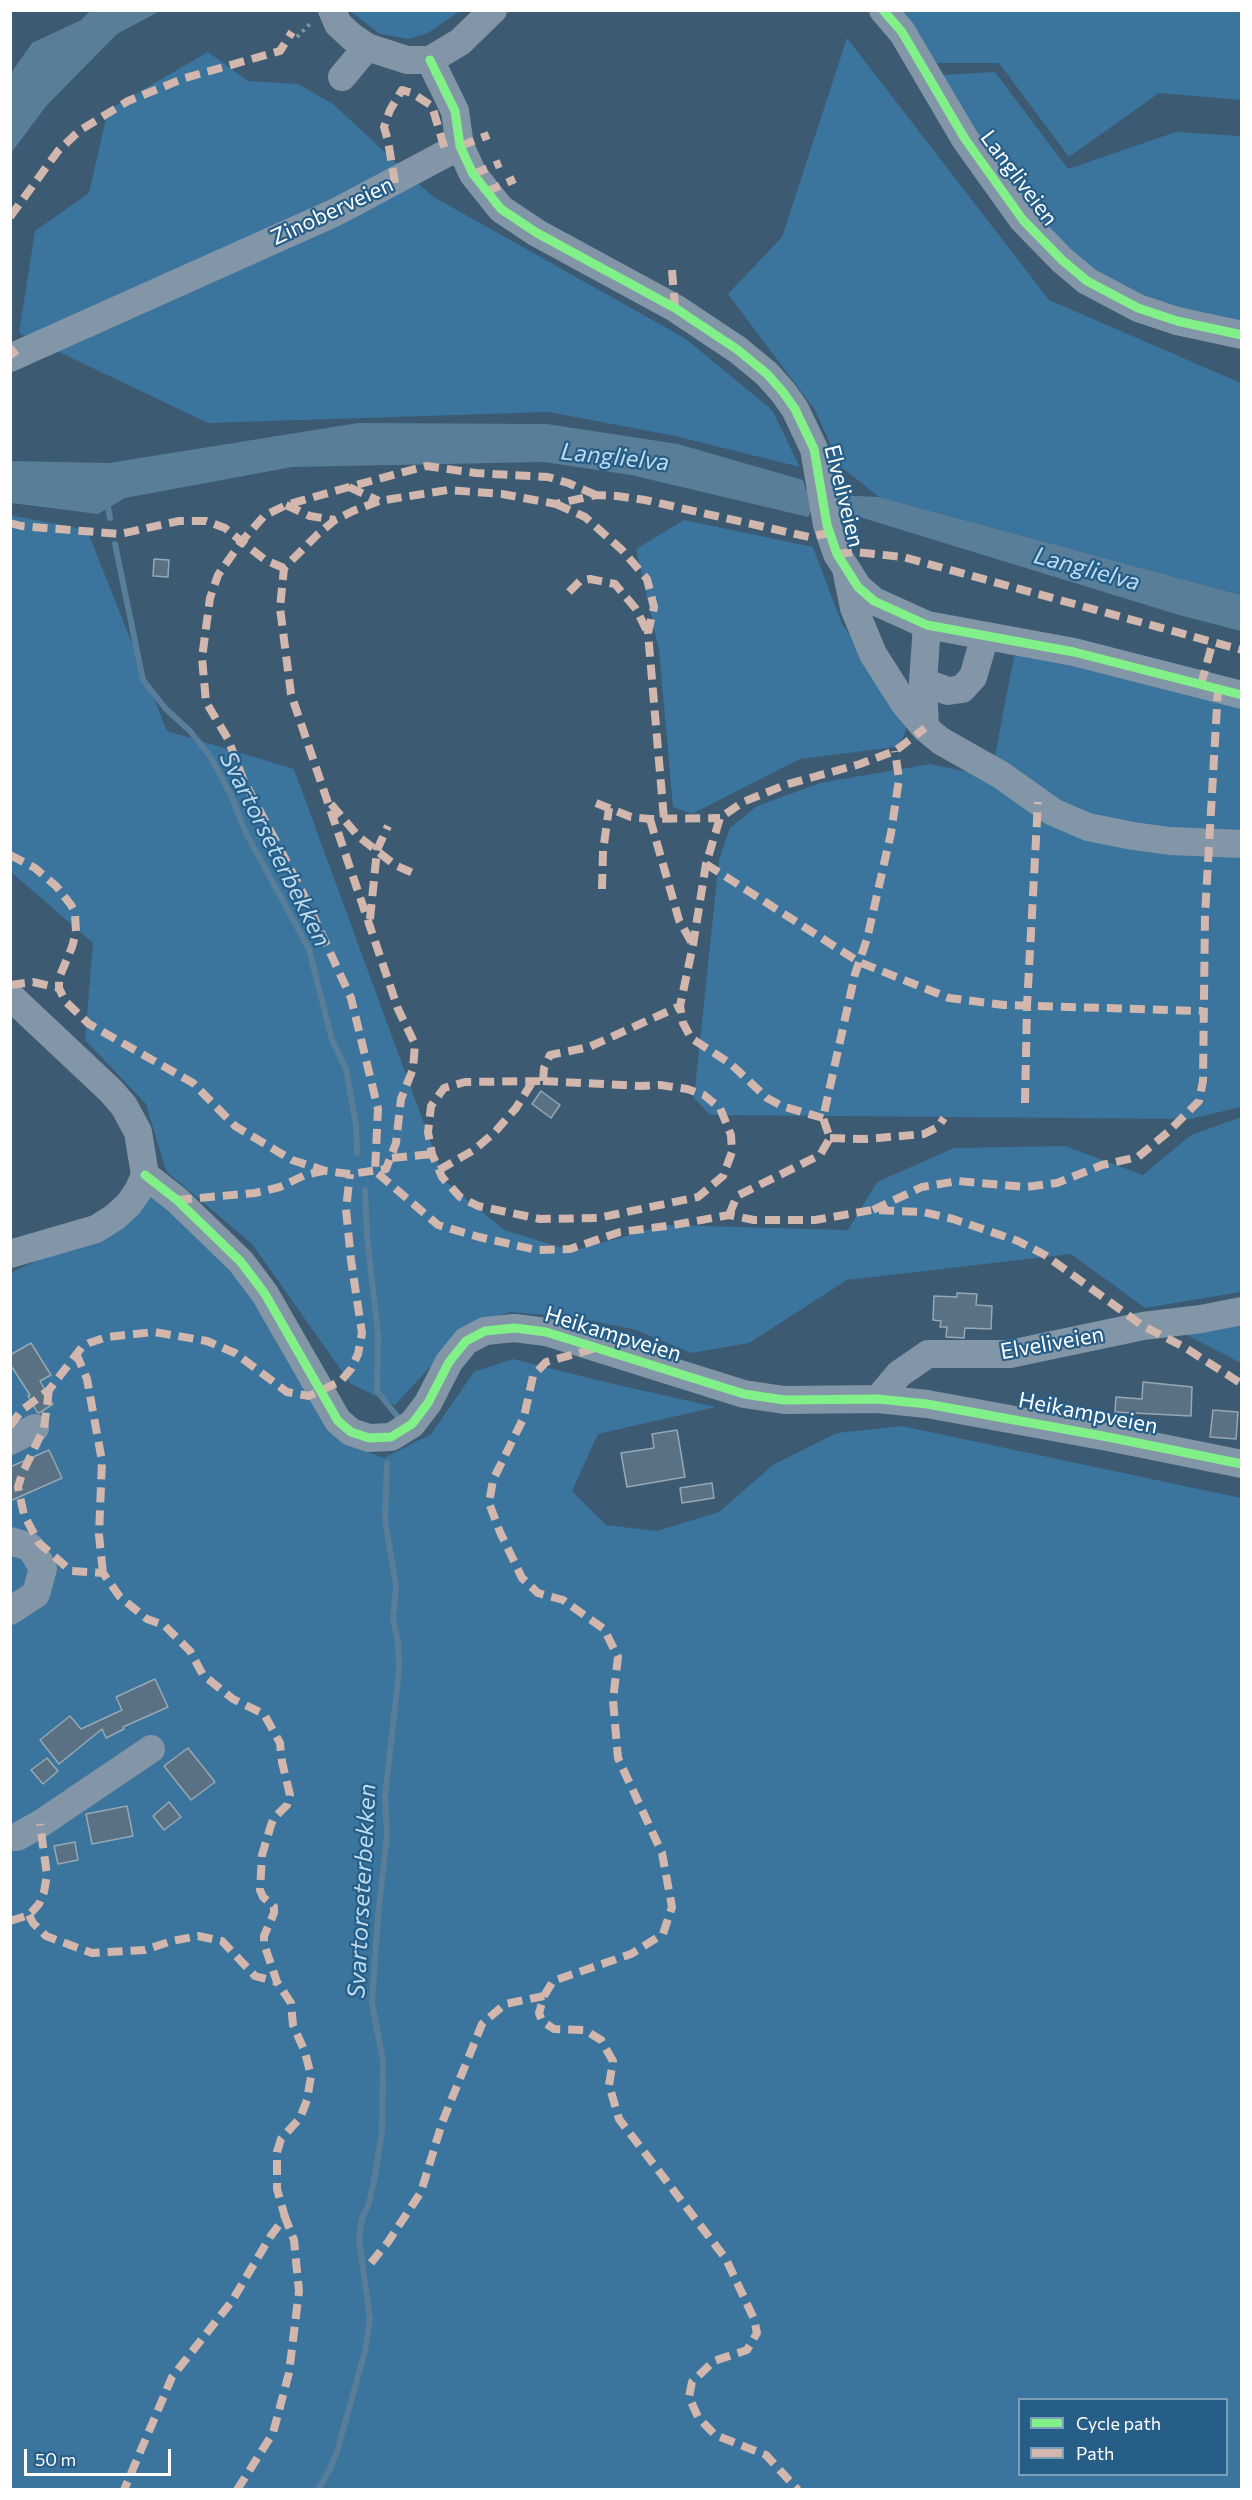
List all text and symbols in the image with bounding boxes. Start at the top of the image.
street label: Langliveien [975,125,1063,231]
street label: Zinoberveien [267,171,397,251]
water label: Langlielva [559,437,671,477]
street label: Elveliveien [819,442,869,550]
water label: Langlielva [1031,541,1143,597]
water label: Svartorseterbekken [213,747,337,951]
street label: Heikampveien [541,1301,685,1367]
street label: Elveliveien [998,1321,1106,1365]
street label: Heikampveien [1016,1387,1160,1439]
water label: Svartorseterbekken [342,1783,382,1999]
legend [1018,2398,1228,2476]
text: Cycle path [1076,2412,1161,2434]
scale bar [27,2437,174,2475]
text: Path [1076,2442,1114,2464]
text: 50 m [35,2448,76,2470]

